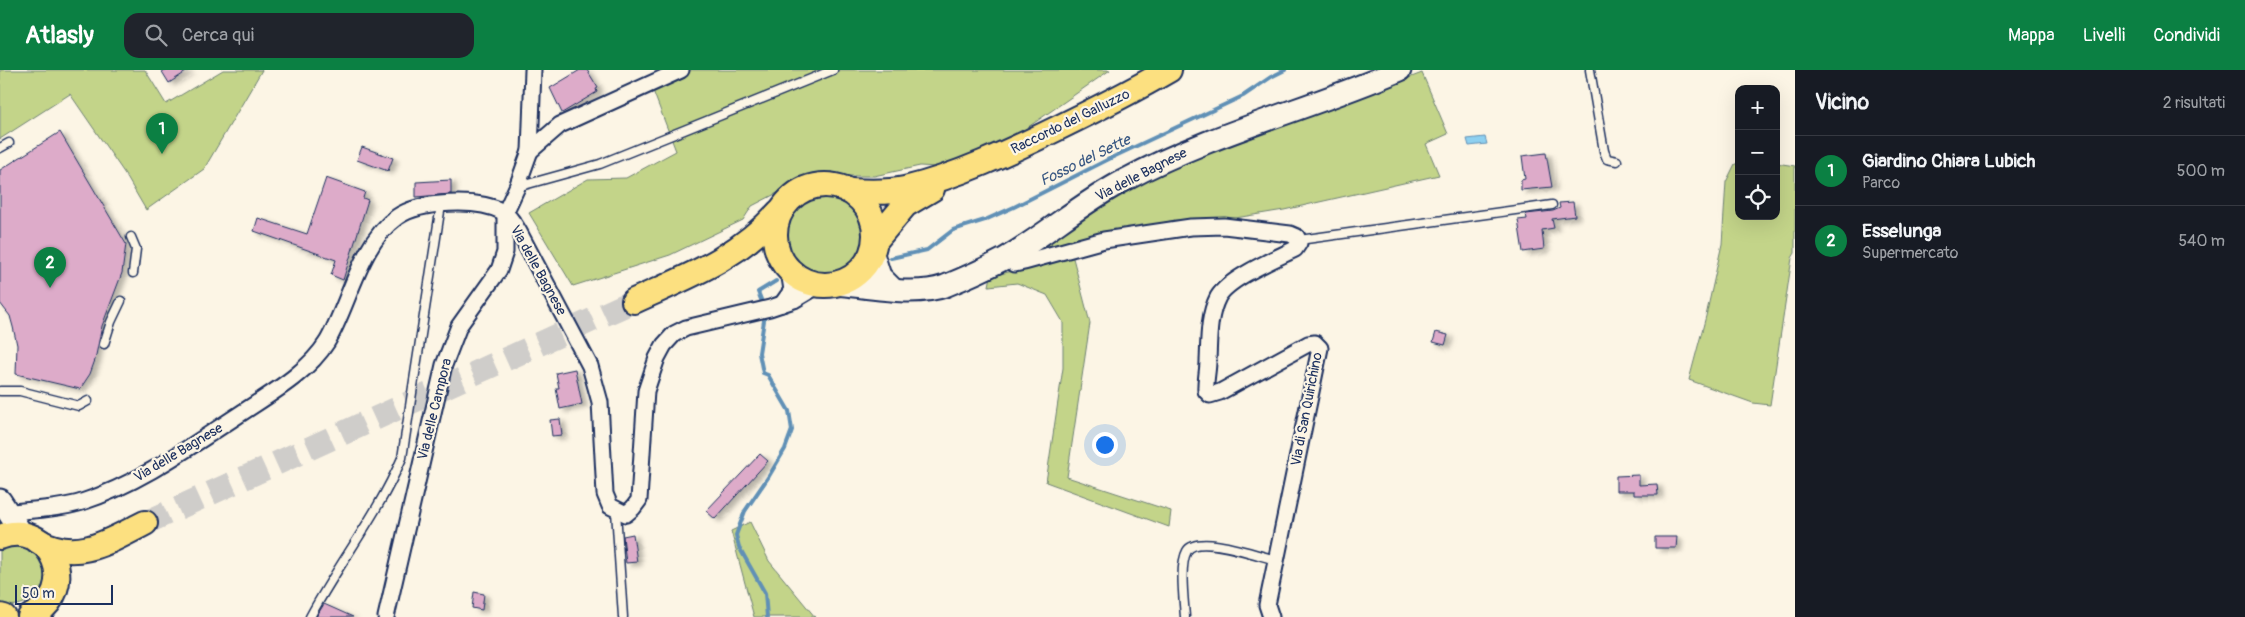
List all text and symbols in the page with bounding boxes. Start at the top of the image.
search box [124,13,474,58]
text: Atlasly [25,21,94,50]
icon: search [142,21,170,49]
text: Cerca qui [182,23,254,47]
text: Mappa [2008,24,2055,47]
text: Livelli [2083,24,2125,47]
text: Condividi [2153,24,2220,47]
street label: Raccordo del Galluzzo [1008,85,1133,158]
map controls [1735,85,1780,220]
button: + [1735,85,1780,130]
text: Vicino [1815,89,1869,116]
text: 2 risultati [2163,93,2225,113]
pin: 1 [146,113,178,154]
water label: Fosso del Sette [1037,130,1135,191]
button: − [1735,130,1780,175]
street label: Via delle Bagnese [1093,144,1190,205]
text: Giardino Chiara Lubich [1862,149,2036,173]
text: 1 [1828,161,1834,181]
text: 500 m [2177,161,2225,181]
text: Parco [1862,173,1900,193]
button: locate [1735,175,1780,220]
text: Esselunga [1862,219,1941,243]
street label: Via delle Bagnese [507,222,570,318]
text: 2 [1827,231,1835,251]
text: 540 m [2178,231,2225,251]
text: Supermercato [1862,243,1958,263]
pin: 2 [34,247,66,288]
street label: Via di San Quirichino [1287,350,1326,467]
street label: Via delle Campora [414,357,455,462]
street label: Via delle Bagnese [131,419,226,486]
your location [1092,432,1118,458]
scale bar [15,582,112,605]
text: 50 m [22,585,55,602]

